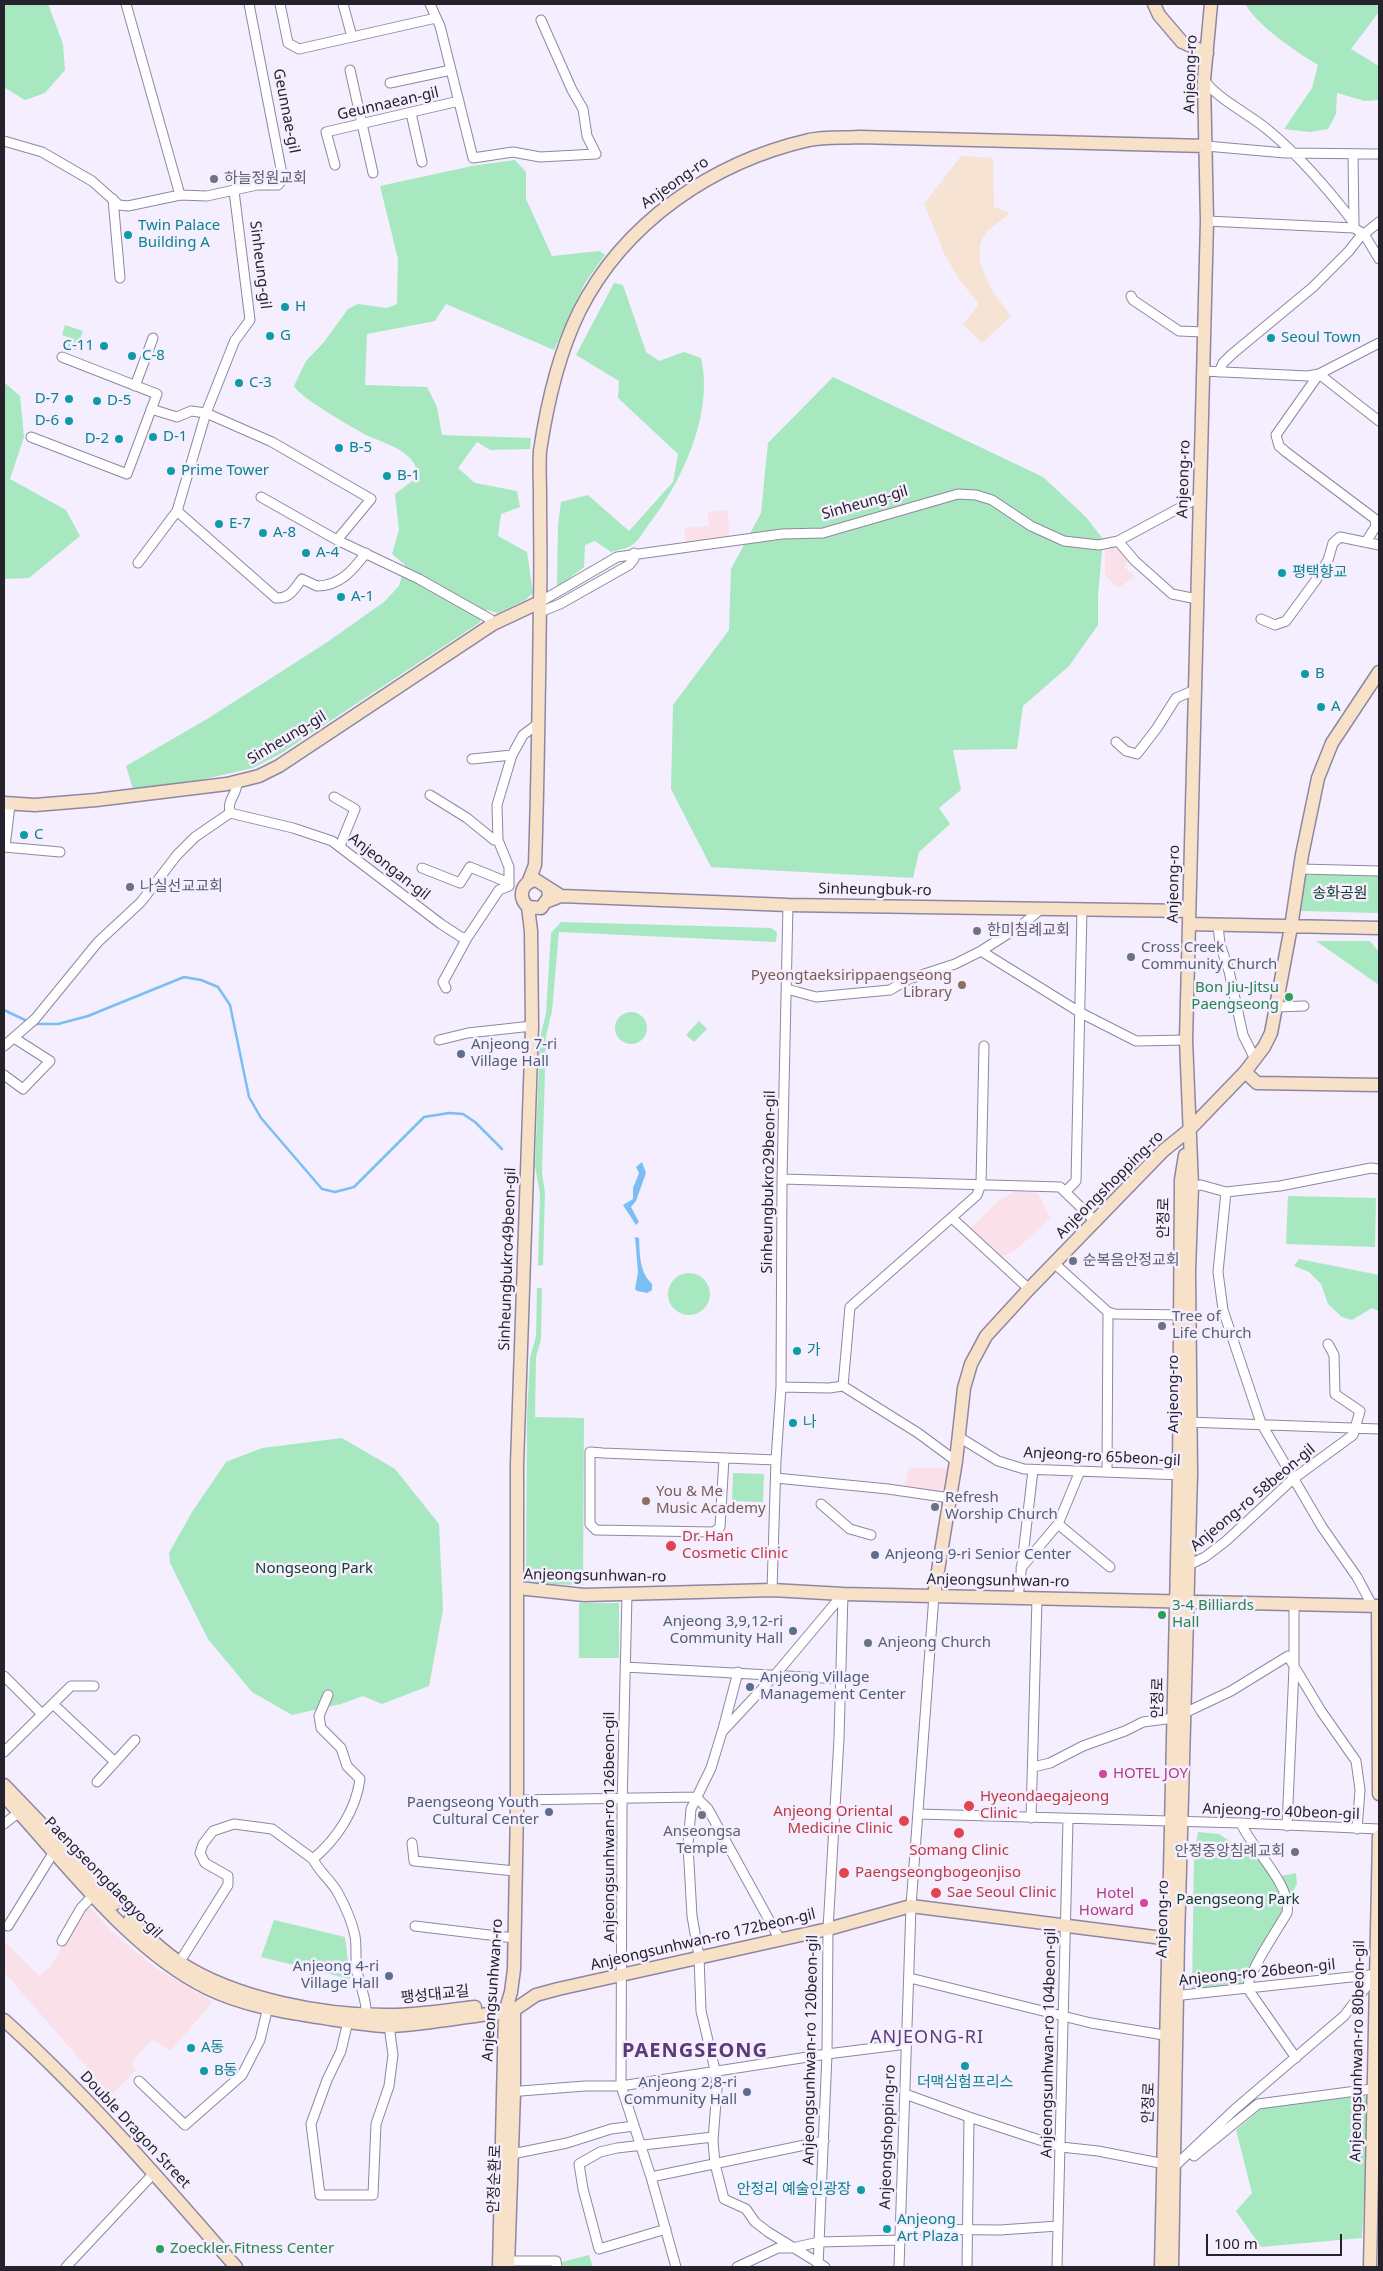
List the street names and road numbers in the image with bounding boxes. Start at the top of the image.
street label: Anjeong-ro [1181,34,1201,114]
street label: Geunnae-gil [269,67,303,155]
street label: Geunnaean-gil [336,84,440,124]
street label: Anjeong-ro [638,153,712,213]
street label: Sinheung-gil [246,220,274,310]
street label: Anjeong-ro [1174,439,1194,519]
street label: Sinheung-gil [820,482,910,524]
street label: Sinheung-gil [244,707,330,769]
street label: Anjeongan-gil [345,830,433,904]
street label: Anjeong-ro [1164,845,1184,923]
street label: Sinheungbuk-ro [818,880,932,900]
street label: Sinheungbukro29beon-gil [758,1090,780,1274]
street label: Anjeongshopping-ro [1052,1127,1168,1243]
street label: Sinheungbukro49beon-gil [496,1167,520,1351]
street label: 안정로 [1155,1197,1173,1239]
street label: Anjeong-ro [1165,1355,1183,1433]
street label: Anjeong-ro 58beon-gil [1187,1441,1319,1555]
street label: Anjeong-ro 65beon-gil [1023,1444,1181,1470]
street label: Anjeongsunhwan-ro [523,1566,667,1586]
street label: Anjeongsunhwan-ro [926,1571,1070,1591]
street label: 안정로 [1149,1677,1167,1719]
street label: Anjeongsunhwan-ro 126beon-gil [601,1712,619,1942]
street label: Anjeong-ro 40beon-gil [1202,1800,1360,1824]
street label: Paengseongdaegyo-gil [40,1814,166,1942]
street label: Anjeong-ro [1153,1880,1173,1958]
street label: Anjeongsunhwan-ro 172beon-gil [589,1905,817,1975]
street label: Anjeongsunhwan-ro [479,1918,507,2062]
street label: Anjeongsunhwan-ro 104beon-gil [1038,1928,1060,2158]
street label: Anjeongsunhwan-ro 120beon-gil [800,1935,822,2165]
street label: Anjeongsunhwan-ro 80beon-gil [1347,1940,1369,2162]
street label: Anjeong-ro 26beon-gil [1178,1956,1336,1990]
street label: 팽성대교길 [400,1982,470,2008]
street label: Anjeongshopping-ro [876,2064,900,2210]
street label: Double Dragon Street [76,2068,194,2192]
street label: 안정로 [1139,2082,1159,2124]
street label: 안정순환로 [485,2144,505,2214]

